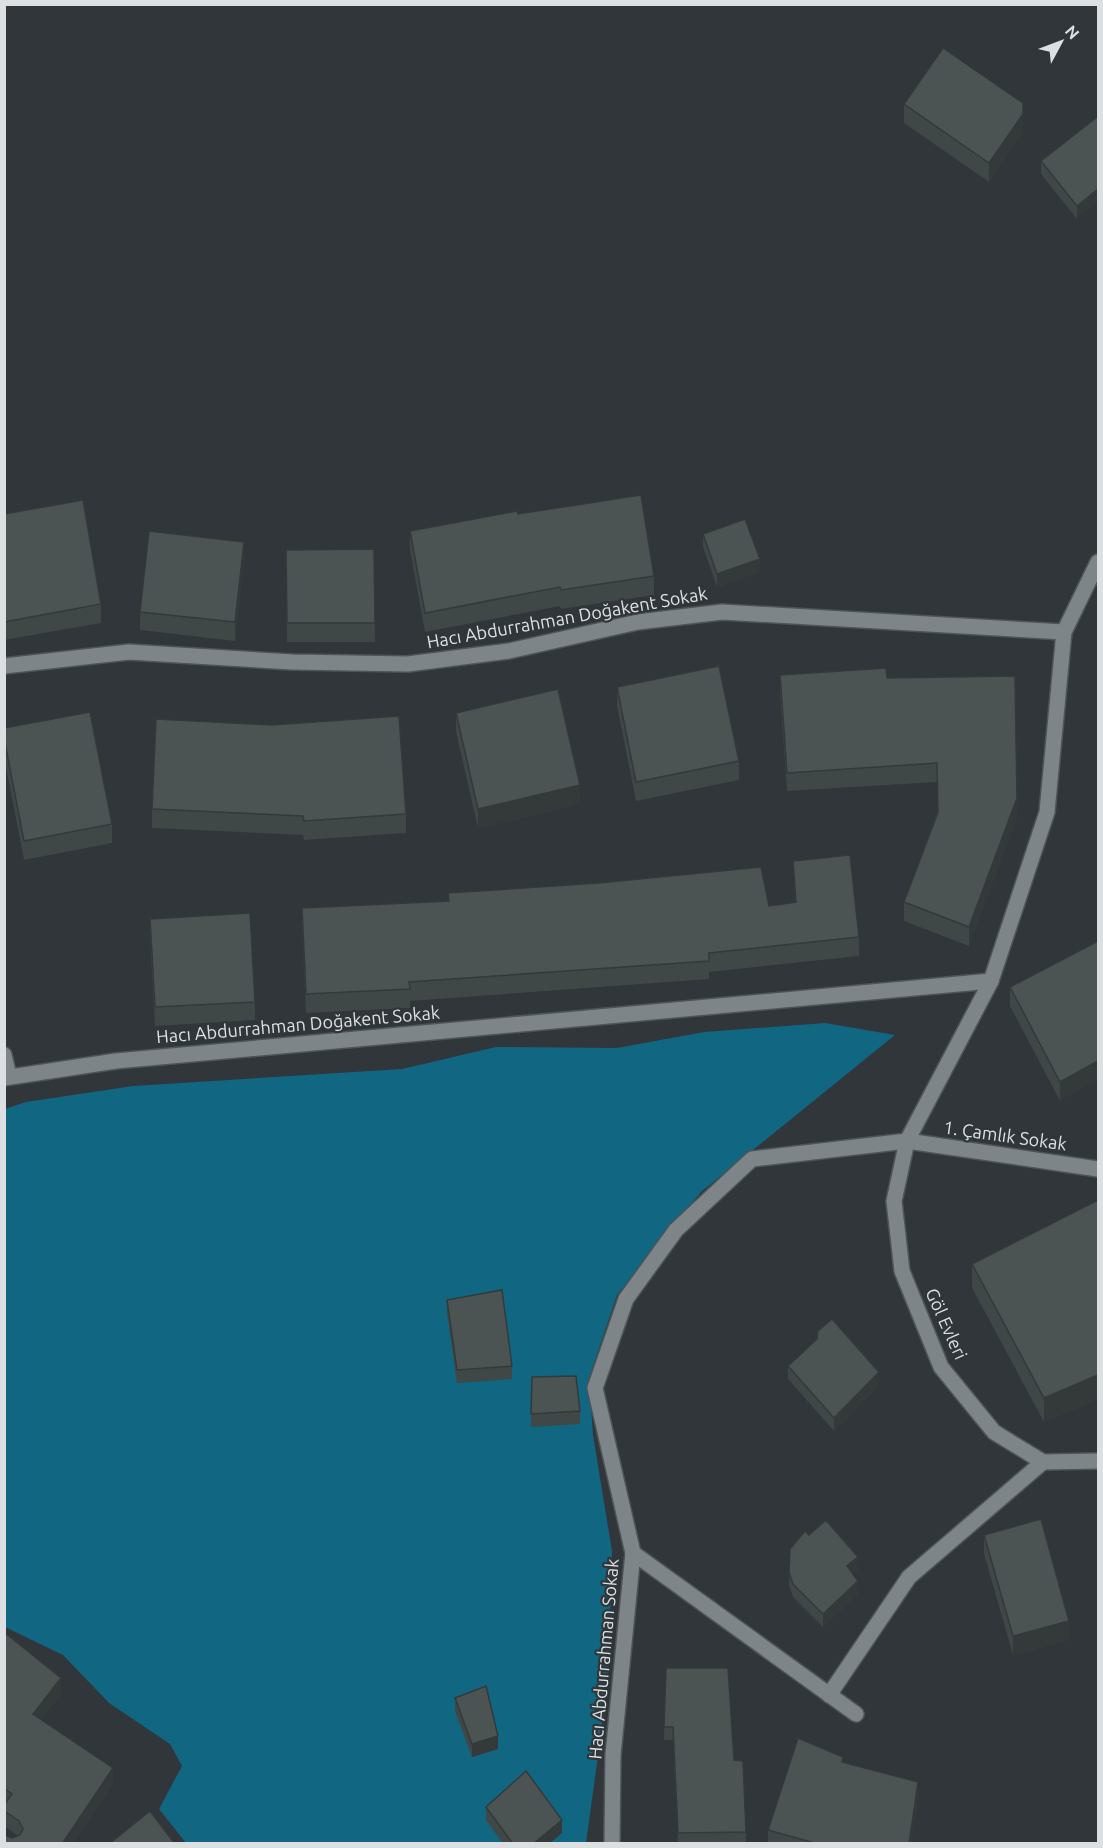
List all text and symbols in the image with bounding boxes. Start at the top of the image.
north arrow [1031,12,1091,72]
text: N [1062,22,1083,43]
street label: Hacı Abdurrahman Doğakent Sokak [425,582,709,652]
street label: Hacı Abdurrahman Doğakent Sokak [155,1002,440,1046]
street label: 1. Çamlık Sokak [942,1116,1068,1154]
street label: Göl Evleri [922,1285,971,1362]
street label: Hacı Abdurrahman Sokak [584,1558,622,1760]

